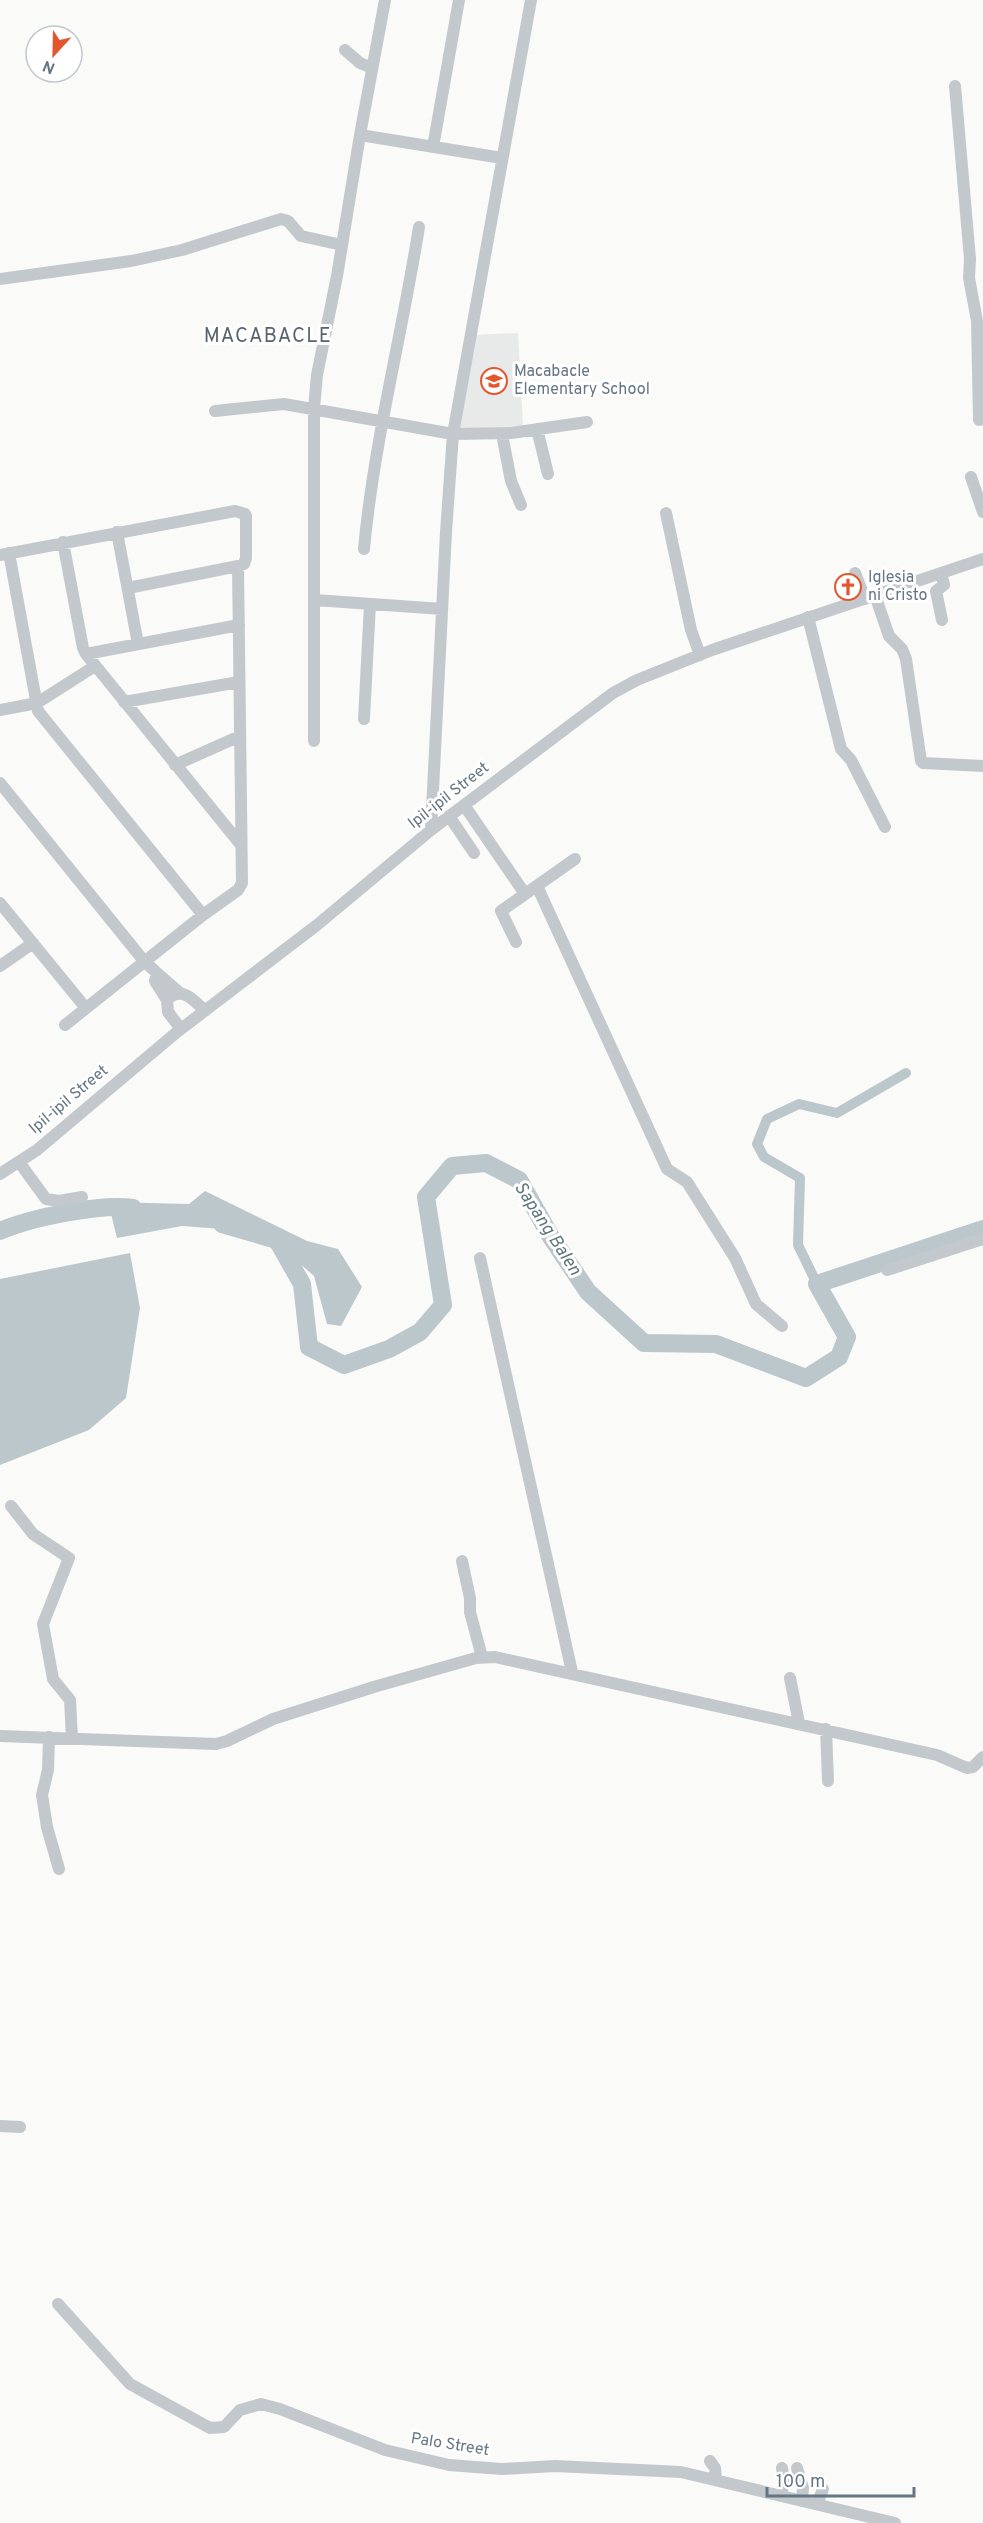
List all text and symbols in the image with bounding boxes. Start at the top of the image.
north arrow [24,24,84,84]
text: N [40,55,58,77]
district label: MACABACLE [204,324,332,350]
place label: Macabacle Elementary School [514,362,650,400]
school or university icon: Macabacle Elementary School [479,366,509,396]
place label: Iglesia ni Cristo [868,568,928,606]
church icon: Iglesia ni Cristo [833,572,863,602]
street label: Ipil-ipil Street [404,758,494,834]
street label: Ipil-ipil Street [25,1061,113,1139]
water label: Sapang Balen [508,1178,586,1280]
street label: Palo Street [409,2429,491,2461]
scale bar [767,2460,914,2498]
text: 100 m [776,2471,825,2494]

